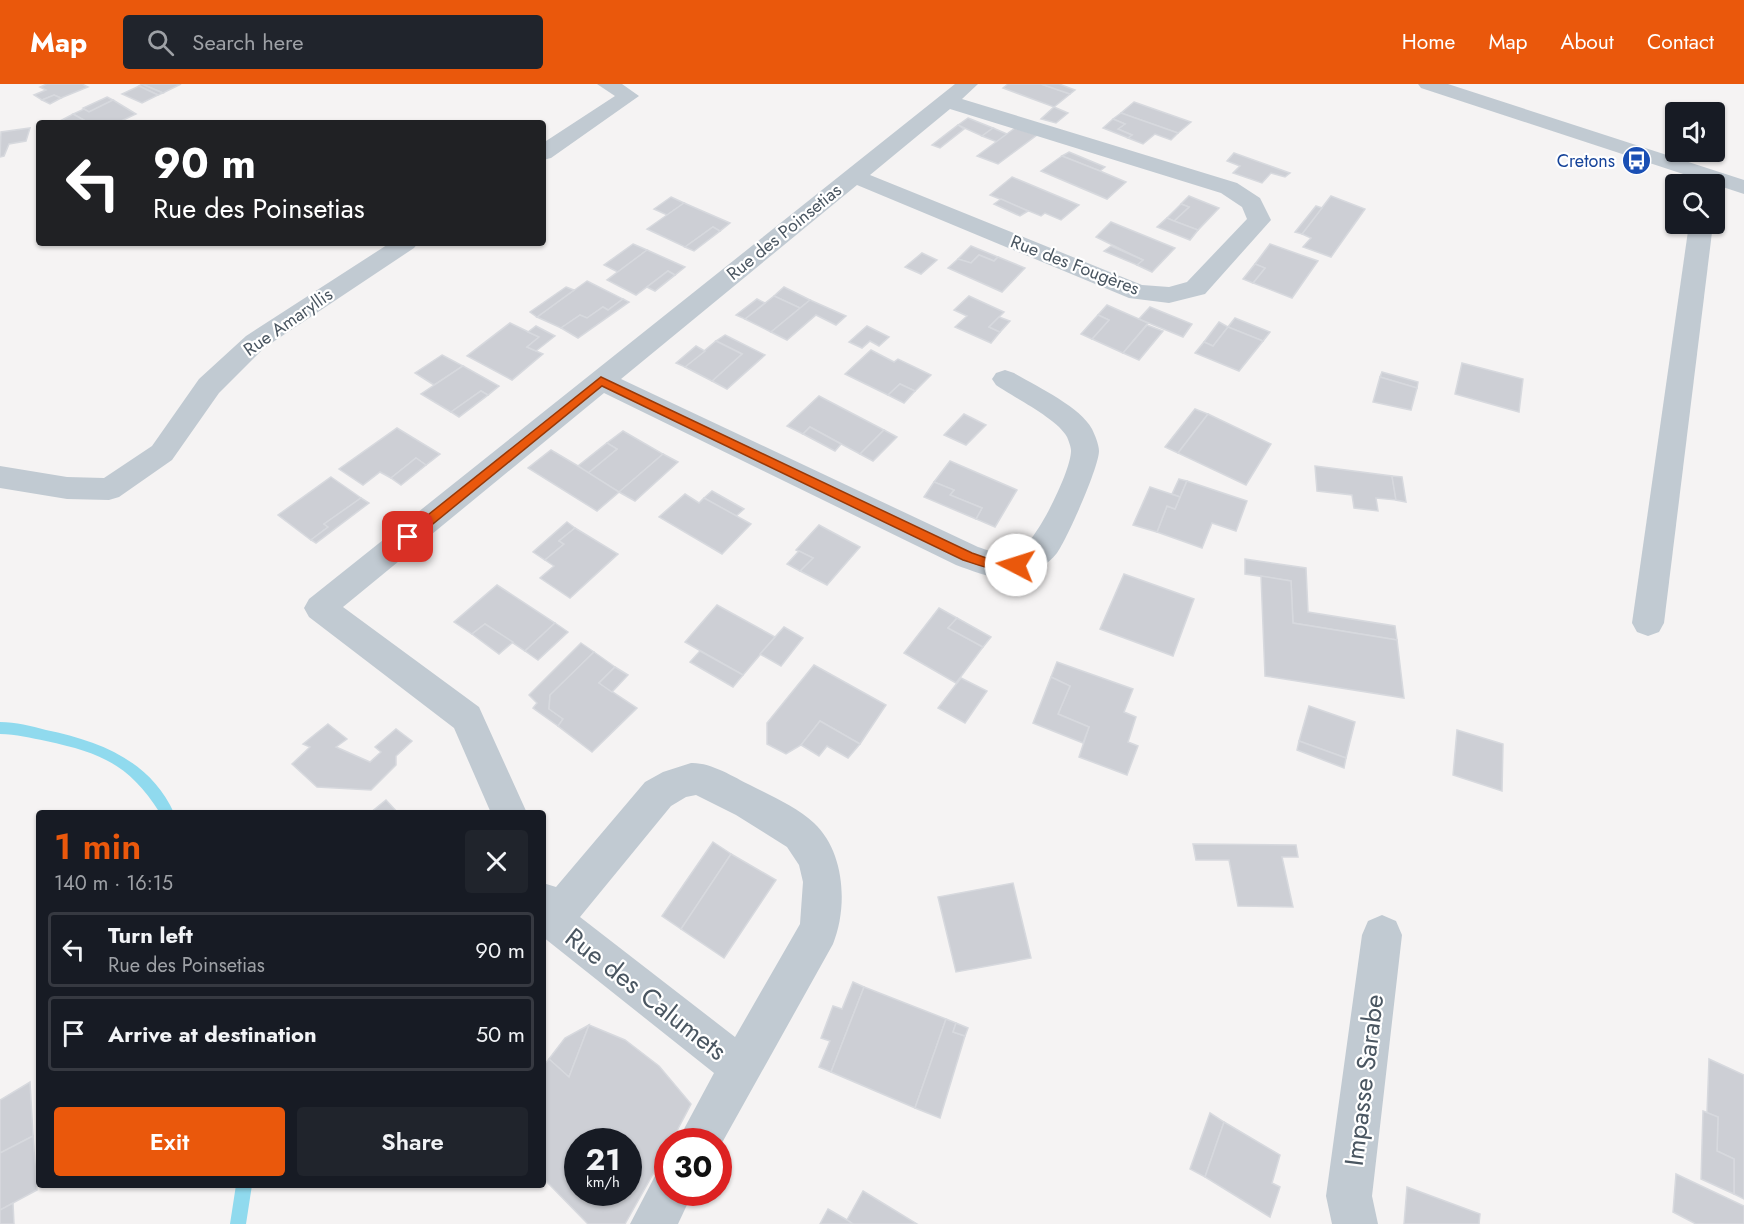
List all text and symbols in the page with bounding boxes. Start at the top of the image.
search box [123,15,543,69]
text: Map [30,22,87,63]
icon: search [144,26,177,59]
text: Search here [192,26,304,58]
text: Home [1402,27,1455,57]
text: Map [1488,27,1528,57]
text: About [1561,27,1614,57]
text: Contact [1647,27,1714,57]
map controls [1665,102,1725,234]
button: sound [1665,102,1725,162]
text: 90 m [153,133,256,194]
icon: left [54,144,132,222]
bus stop icon: Cretons [1620,145,1652,177]
place label: Cretons [1557,148,1615,174]
button: search [1665,174,1725,234]
street label: Rue des Poinsetias [721,177,847,287]
text: Rue des Poinsetias [153,189,365,228]
street label: Rue des Fougères [1007,228,1143,302]
street label: Rue Amaryllis [238,282,338,362]
pin [382,511,433,562]
icon: arrive [391,520,424,553]
position arrow [984,533,1048,597]
text: 1 min [54,820,141,872]
button: close [465,830,528,893]
text: 140 m · 16:15 [54,869,173,898]
text: Turn left [108,919,193,951]
street label: Rue des Calumets [557,919,735,1069]
icon: left [57,933,90,966]
text: 90 m [475,934,525,966]
text: Rue des Poinsetias [108,951,265,980]
street label: Impasse Sarabe [1335,992,1393,1168]
icon: arrive [57,1017,90,1050]
text: Arrive at destination [108,1018,317,1050]
text: 50 m [476,1018,525,1050]
button: Exit [54,1107,285,1176]
button: Share [297,1107,528,1176]
speed limit sign: 30 [654,1128,732,1206]
text: 21 [586,1138,620,1181]
text: km/h [586,1171,620,1193]

